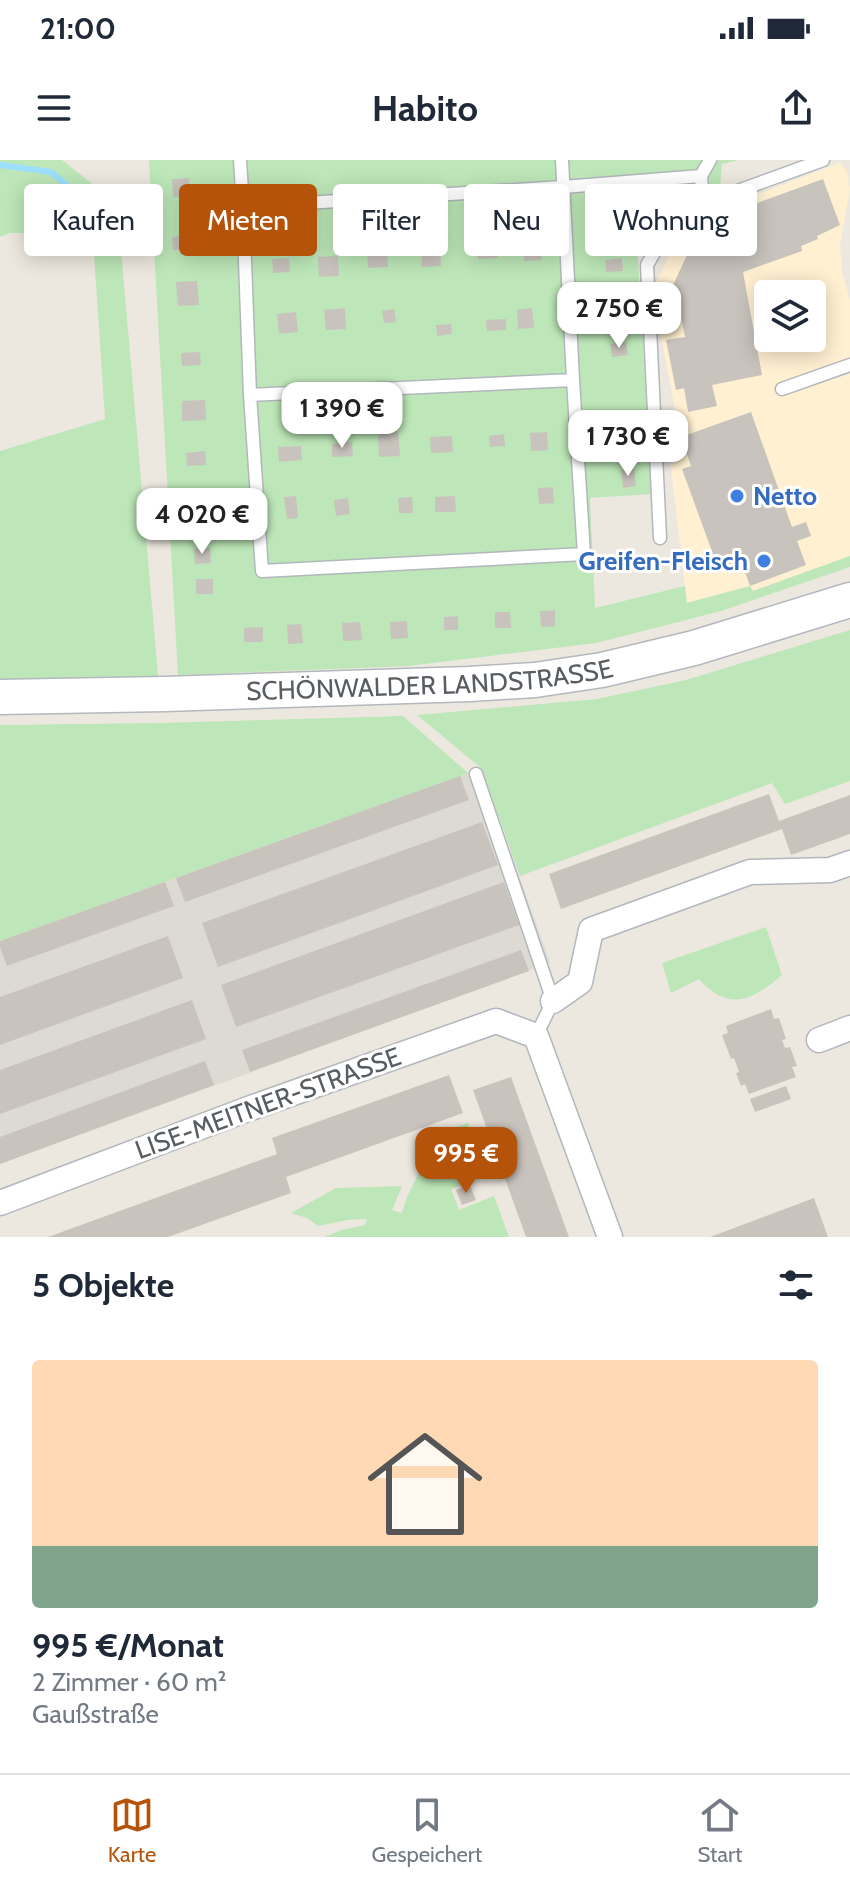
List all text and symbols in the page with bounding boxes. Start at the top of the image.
text: 21:00 [40,10,116,47]
icon: menu [32,86,76,130]
text: Habito [372,86,478,130]
icon: share [774,86,818,130]
chip: Kaufen [24,184,163,256]
chip: Mieten [179,184,317,256]
chip: Filter [333,184,448,256]
chip: Neu [464,184,569,256]
chip: Wohnung [585,184,757,256]
map controls [754,280,826,352]
button: layers [754,280,826,352]
pin: 2 750 € [545,282,693,350]
text: 2 750 € [575,292,663,324]
pin: 1 390 € [268,382,416,450]
text: 1 390 € [300,392,384,424]
pin: 1 730 € [554,410,702,478]
text: 1 730 € [586,420,670,452]
place label: Netto [753,480,817,512]
marker: Netto [728,487,746,505]
pin: 4 020 € [128,488,276,556]
text: 4 020 € [155,498,249,530]
place label: Greifen-Fleisch [579,545,748,577]
marker: Greifen-Fleisch [755,552,773,570]
street label: SCHÖNWALDER LANDSTRASSE [246,652,616,707]
street label: LISE-MEITNER-STRASSE [131,1040,405,1166]
pin: 995 € [410,1127,522,1195]
text: 995 € [433,1137,499,1169]
icon: filters [774,1263,818,1307]
text: 5 Objekte [32,1264,174,1306]
icon: home [353,1412,497,1556]
text: 995 €/Monat [32,1624,224,1666]
text: 2 Zimmer · 60 m² [32,1666,226,1698]
text: Gaußstraße [32,1698,159,1730]
tab: Karte [108,1793,156,1868]
tab: Gespeichert [371,1793,482,1868]
tab: Start [698,1793,742,1868]

